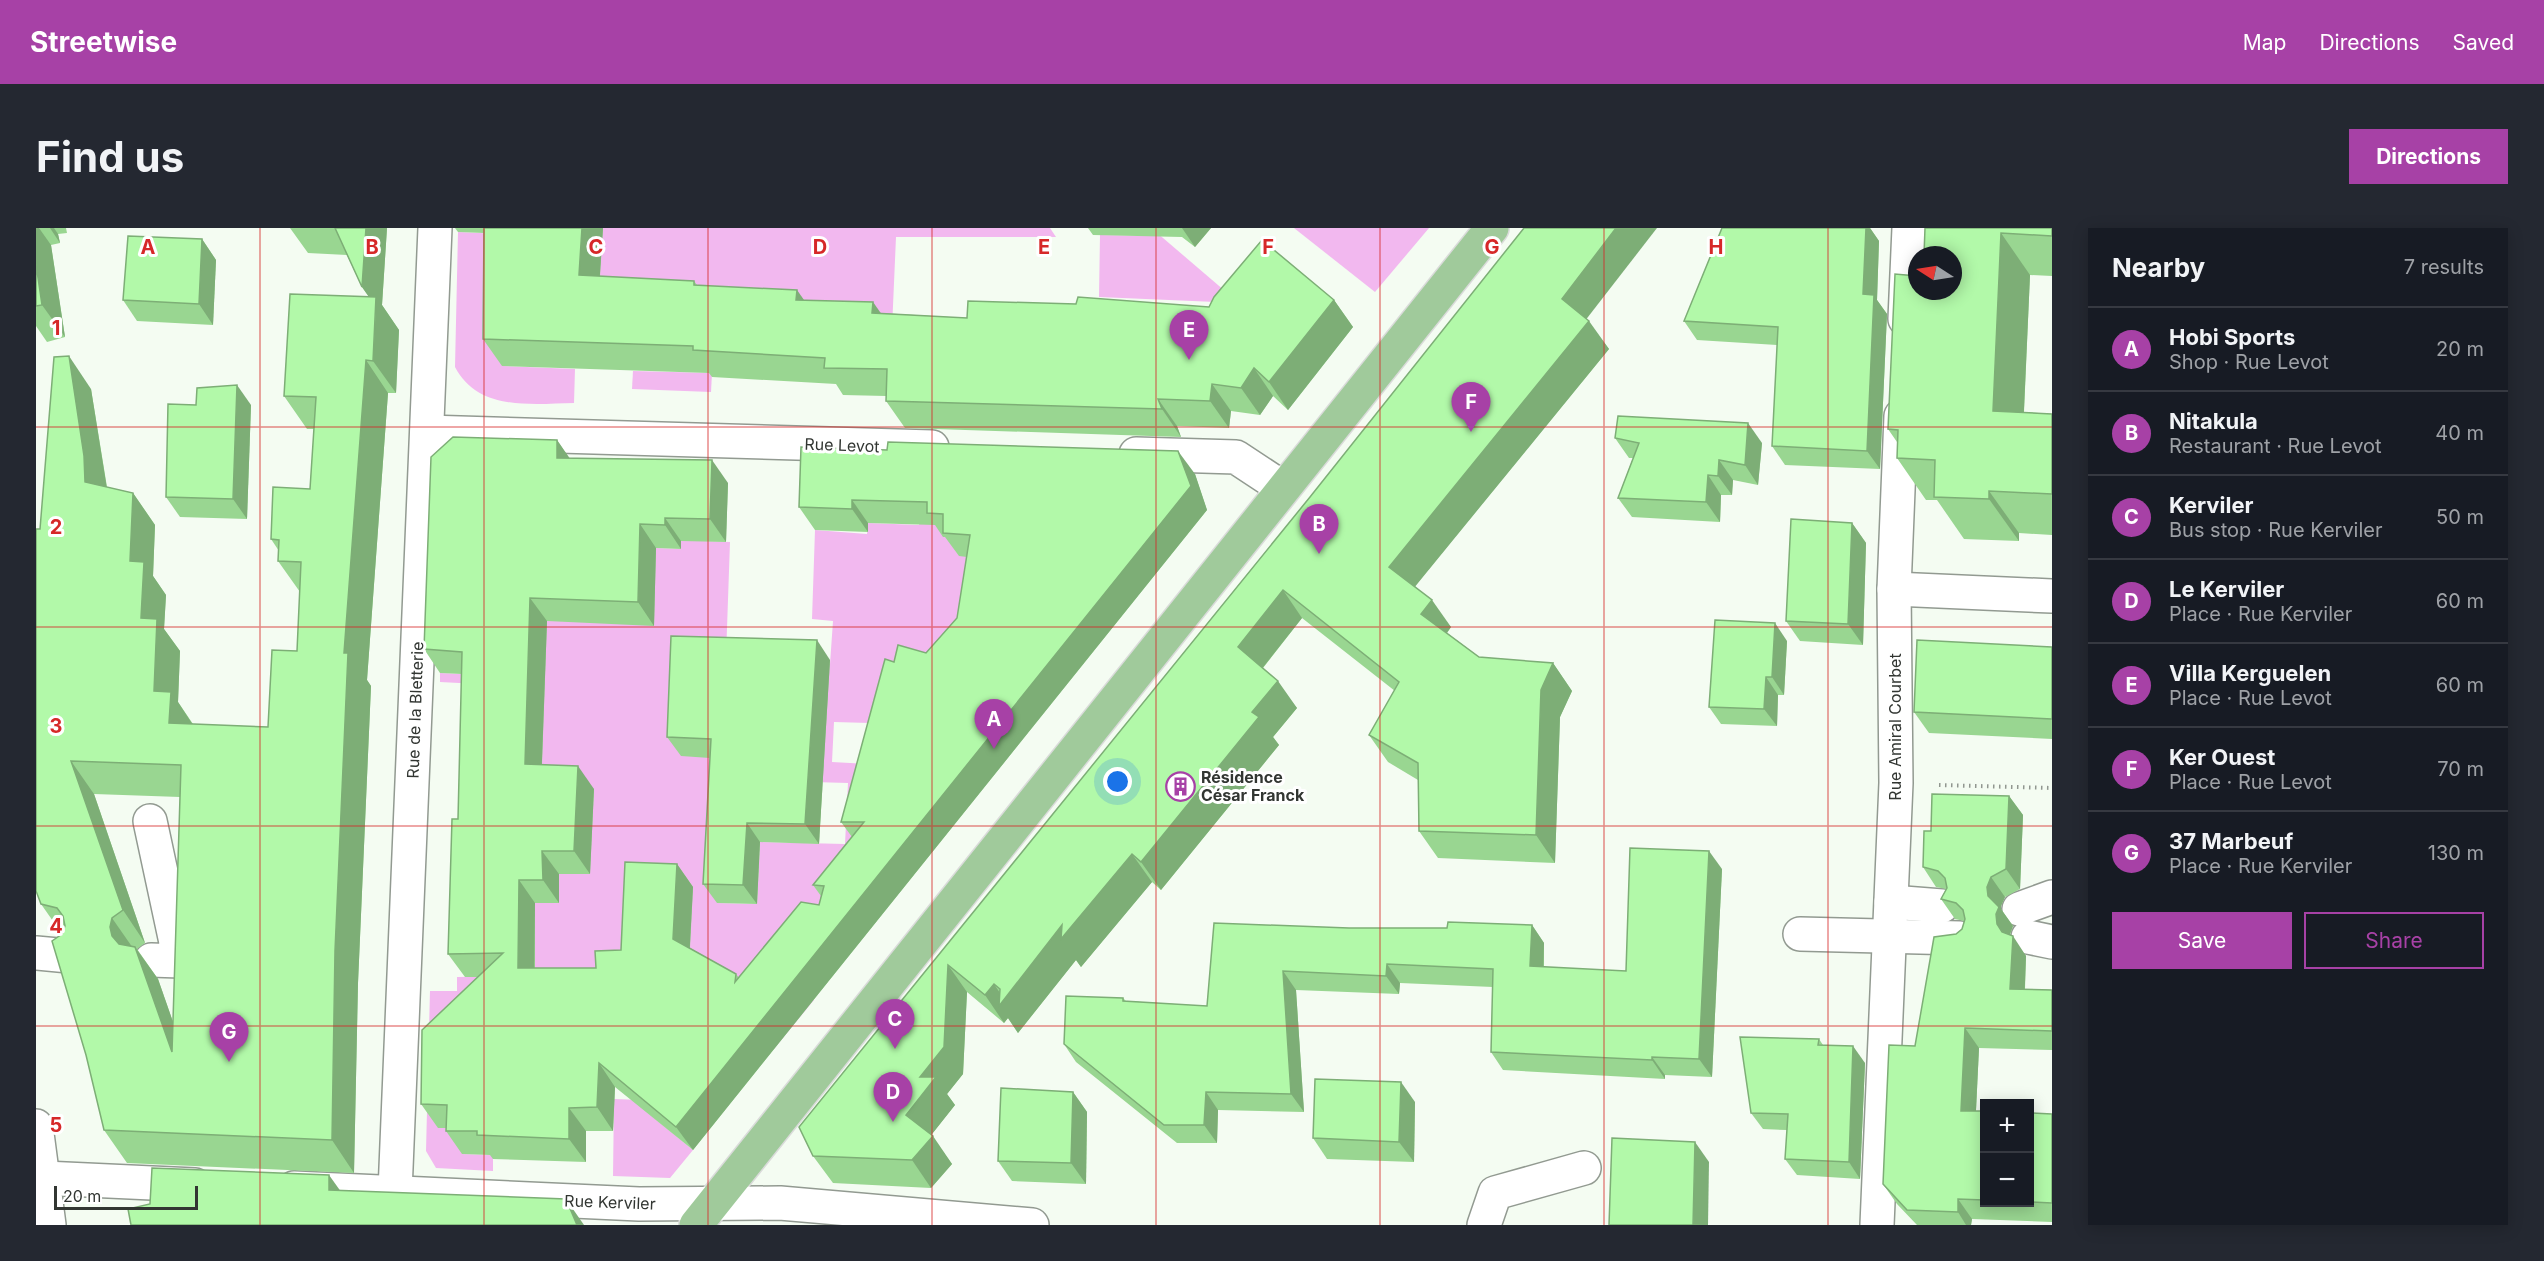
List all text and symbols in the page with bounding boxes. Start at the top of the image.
text: Streetwise [30,25,177,59]
text: Map [2243,30,2286,55]
text: Directions [2319,30,2420,55]
text: Saved [2453,30,2514,55]
button: Directions [2349,129,2508,184]
text: Find us [36,131,184,182]
text: A [141,235,156,259]
text: B [365,235,379,259]
text: C [589,235,603,259]
text: D [813,235,827,259]
text: E [1038,235,1050,259]
text: F [1262,235,1274,259]
text: G [1484,235,1500,259]
text: H [1709,235,1723,259]
north arrow [1908,246,1962,300]
text: Nearby [2112,252,2205,283]
text: 7 results [2404,255,2484,279]
pin: E [1170,310,1208,360]
text: 1 [52,316,60,340]
text: Hobi Sports [2169,324,2295,350]
text: A [2124,337,2139,361]
text: 20 m [2436,337,2484,361]
text: Shop · Rue Levot [2169,350,2329,374]
pin: F [1452,382,1490,432]
text: Nitakula [2169,408,2258,434]
text: B [2125,421,2138,445]
text: 40 m [2435,421,2484,445]
street label: Rue Levot [804,434,880,456]
text: Restaurant · Rue Levot [2169,434,2382,458]
text: Kerviler [2169,492,2254,518]
pin: B [1300,504,1338,554]
text: C [2124,505,2139,529]
text: 50 m [2436,505,2484,529]
text: 2 [50,515,62,539]
text: Bus stop · Rue Kerviler [2169,518,2383,542]
text: Le Kerviler [2169,576,2284,602]
text: D [2124,589,2139,613]
text: 60 m [2436,589,2484,613]
text: Place · Rue Kerviler [2169,602,2352,626]
street label: Rue de la Bletterie [403,641,427,779]
street label: Rue Amiral Courbet [1885,653,1905,801]
text: Villa Kerguelen [2169,660,2331,686]
text: E [2125,673,2138,697]
text: 60 m [2436,673,2484,697]
text: Place · Rue Levot [2169,686,2332,710]
pin: A [974,700,1014,749]
text: 3 [50,714,62,738]
text: Ker Ouest [2169,744,2275,770]
text: F [2126,757,2137,781]
text: 70 m [2437,757,2484,781]
your location [1103,767,1132,796]
place label: Résidence César Franck [1201,767,1305,805]
building icon: Résidence César Franck [1164,770,1196,802]
text: Place · Rue Levot [2169,770,2332,794]
text: 37 Marbeuf [2169,828,2293,854]
text: G [2124,841,2139,865]
text: 130 m [2428,841,2484,865]
text: Place · Rue Kerviler [2169,854,2352,878]
button: Save [2112,912,2292,969]
button: Share [2304,912,2484,969]
text: 4 [49,914,63,938]
pin: C [876,1000,914,1049]
pin: G [210,1012,248,1062]
pin: D [874,1072,912,1122]
map controls [1980,1099,2034,1207]
button: + [1980,1099,2034,1153]
text: 5 [50,1113,62,1137]
button: − [1980,1153,2034,1207]
scale bar [54,1183,198,1210]
text: 20 m [63,1186,101,1206]
street label: Rue Kerviler [564,1190,656,1214]

